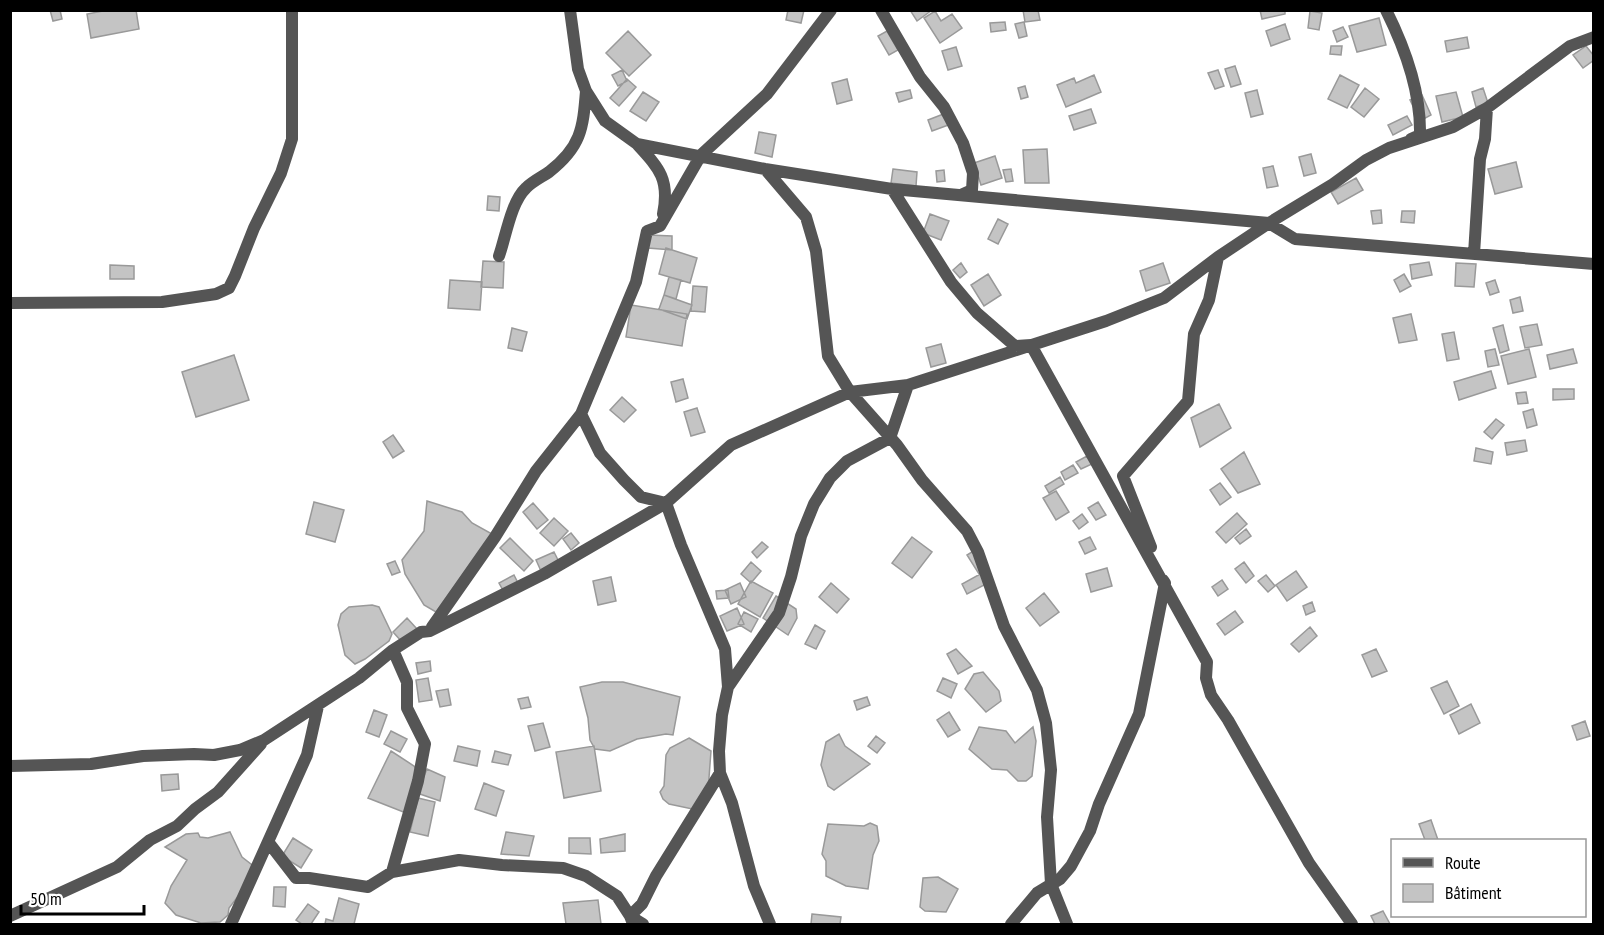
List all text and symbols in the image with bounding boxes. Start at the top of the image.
legend [1391,839,1586,917]
text: Route [1445,851,1481,874]
scale bar [21,878,144,916]
text: Bâtiment [1445,881,1502,904]
text: 50 m [30,887,62,910]

